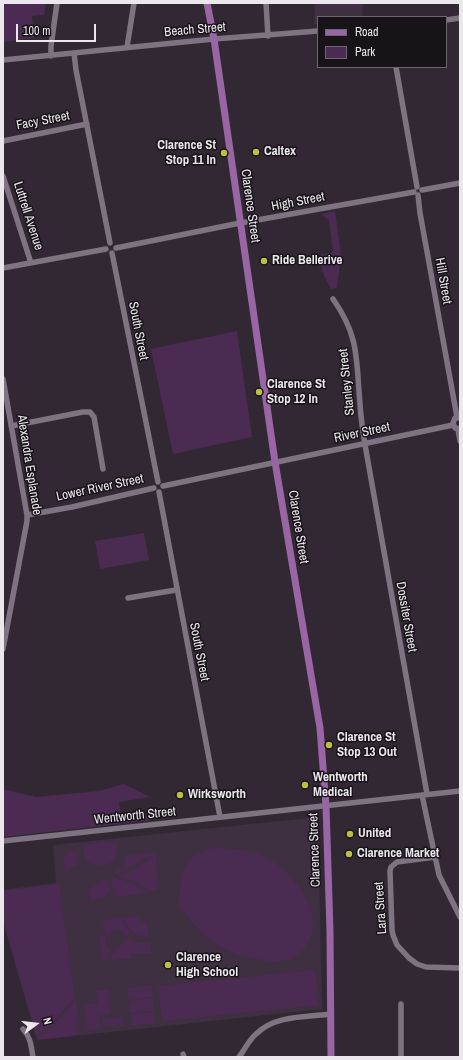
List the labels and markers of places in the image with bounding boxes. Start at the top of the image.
place label: Clarence St Stop 11 In [157,138,216,169]
place label: Caltex [264,144,296,160]
marker: Caltex [251,147,261,157]
marker: Clarence St Stop 11 In [219,148,229,158]
place label: Ride Bellerive [272,253,343,269]
marker: Ride Bellerive [259,256,269,266]
place label: Clarence St Stop 12 In [267,377,326,408]
marker: Clarence St Stop 12 In [254,387,264,397]
place label: Clarence St Stop 13 Out [337,730,397,761]
marker: Clarence St Stop 13 Out [324,740,334,750]
place label: Wentworth Medical [313,770,368,801]
marker: Wentworth Medical [300,780,310,790]
place label: Wirksworth [188,787,246,803]
marker: Wirksworth [175,790,185,800]
place label: United [358,826,391,842]
marker: United [345,829,355,839]
place label: Clarence Market [357,846,439,862]
marker: Clarence Market [344,849,354,859]
place label: Clarence High School [176,950,238,981]
marker: Clarence High School [163,960,173,970]

